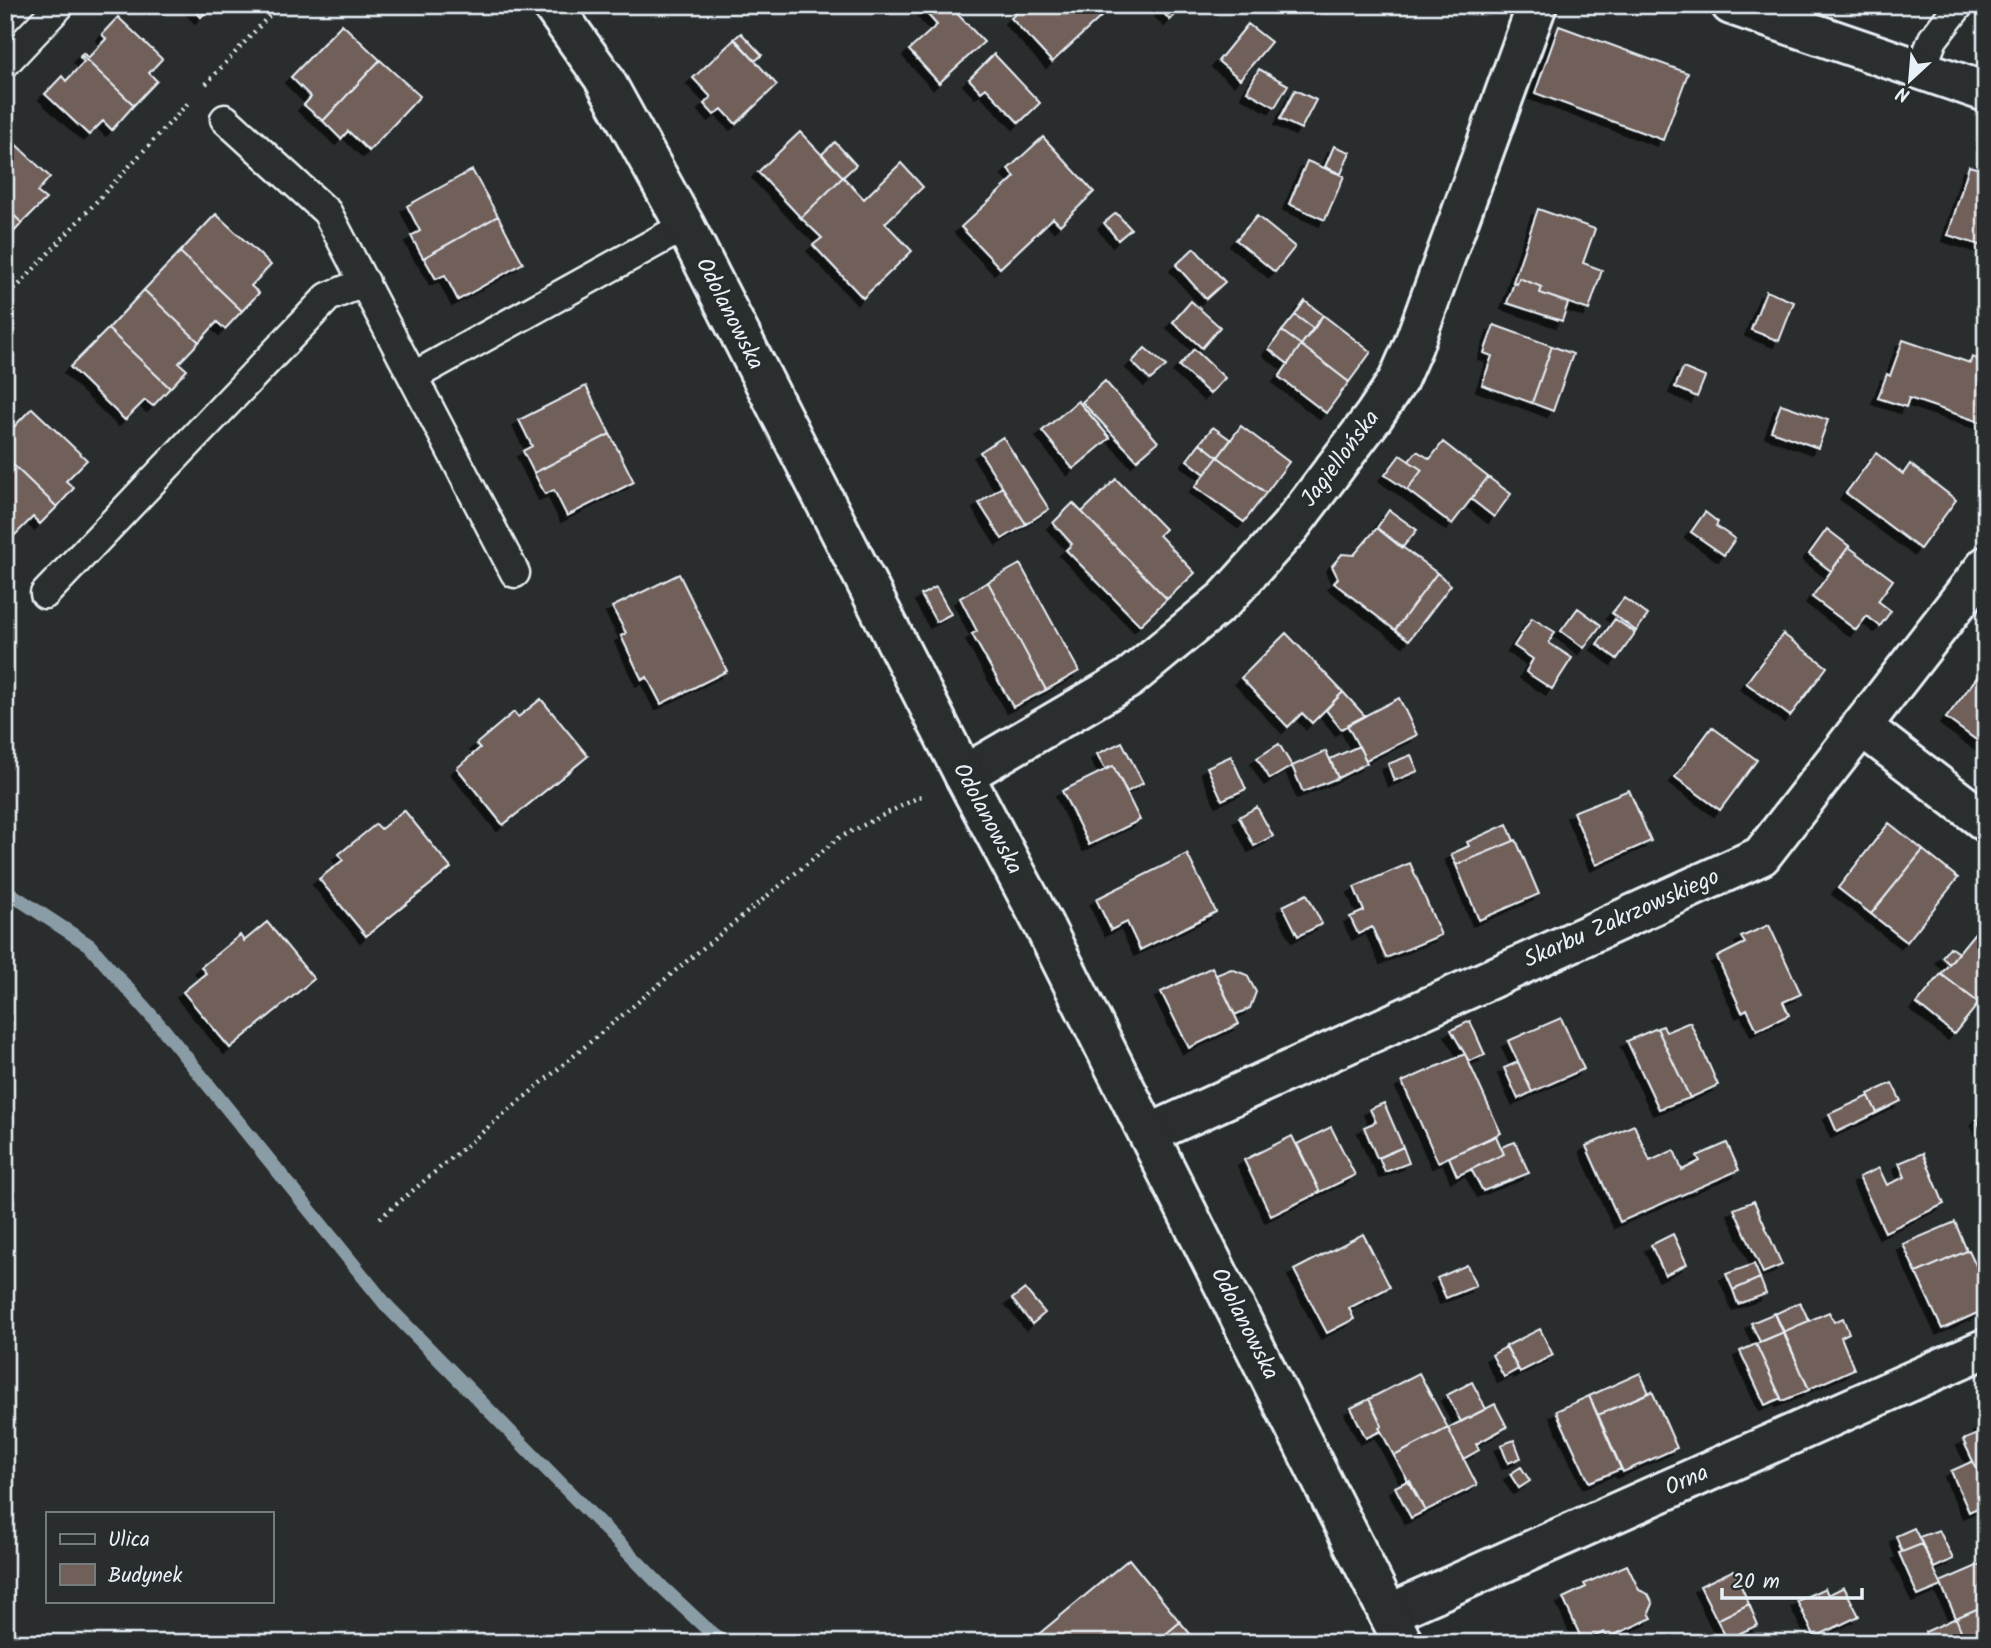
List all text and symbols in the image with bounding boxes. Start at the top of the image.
north arrow [1876,46,1946,116]
text: N [1891,77,1915,110]
street label: Odolanowska [685,251,773,377]
street label: Jagiellońska [1292,403,1390,515]
street label: Odolanowska [942,757,1032,881]
street label: Skarbu Zakrzowskiego [1518,860,1726,978]
street label: Odolanowska [1200,1261,1288,1387]
street label: Orna [1659,1455,1715,1507]
legend [46,1512,273,1602]
text: Ulica [108,1524,150,1557]
scale bar [1722,1557,1862,1601]
text: Budynek [108,1560,182,1593]
text: 20 m [1732,1566,1780,1599]

